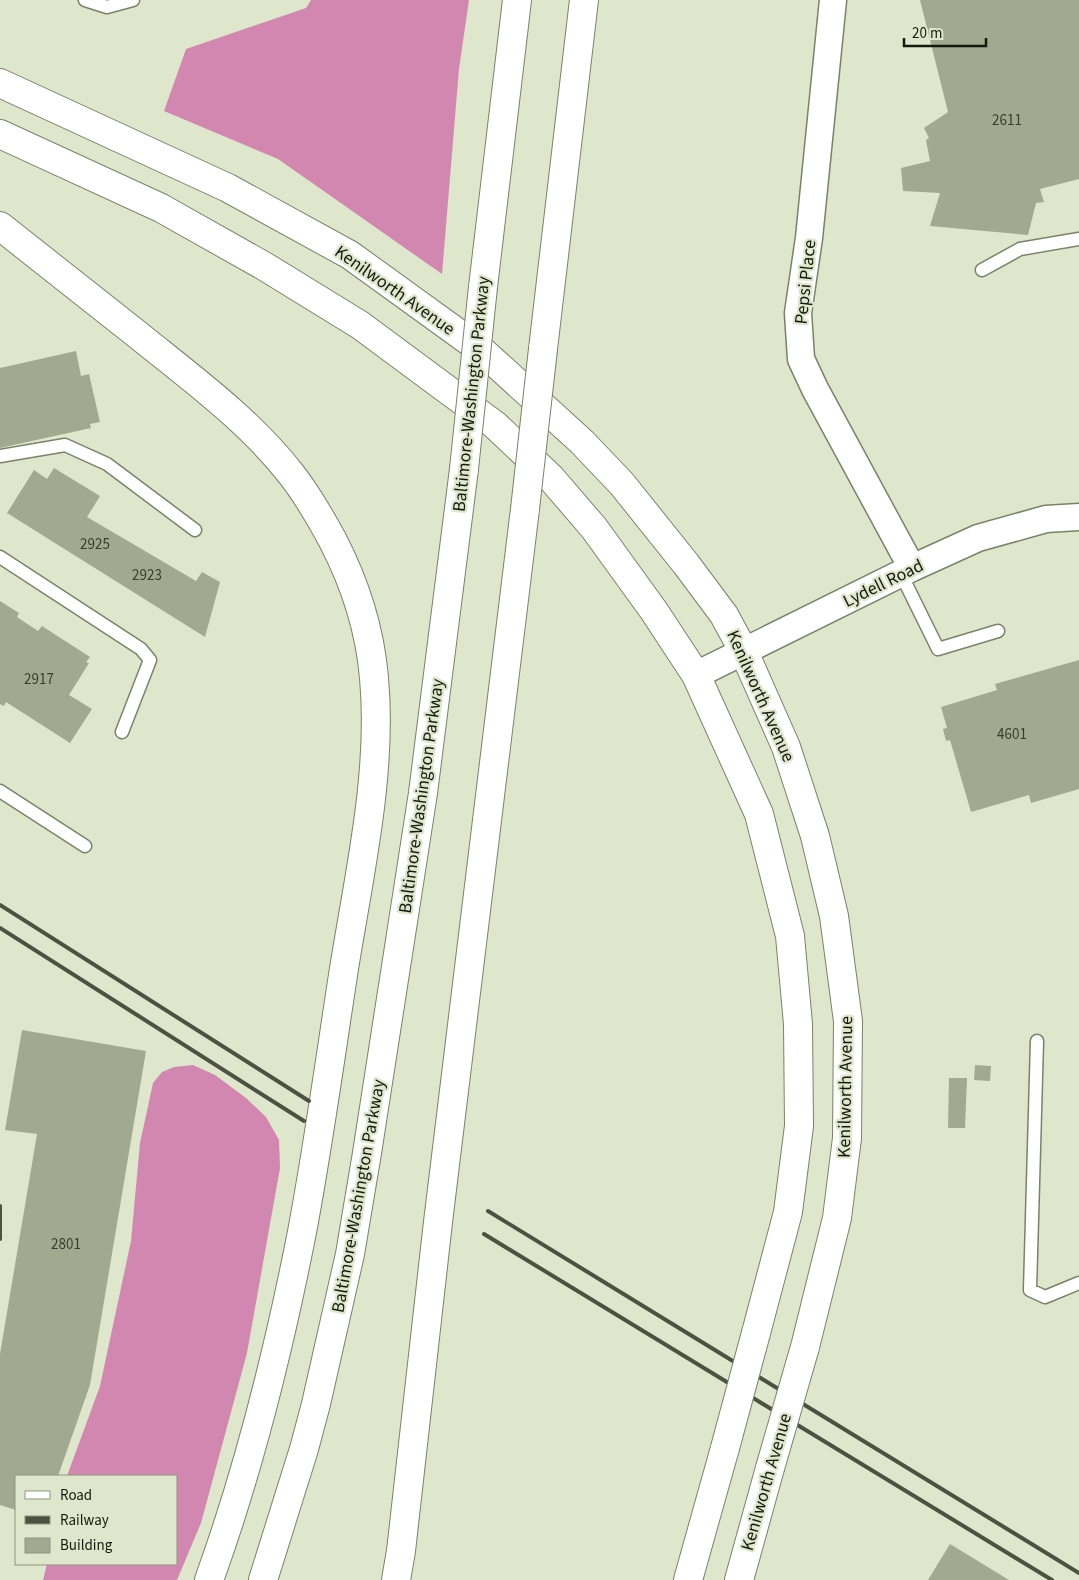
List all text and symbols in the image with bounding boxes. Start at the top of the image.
scale bar [904,15,986,47]
text: 20 m [912,23,942,44]
house number: 2611 [992,110,1022,131]
street label: Kenilworth Avenue [329,239,460,341]
street label: Pepsi Place [789,239,822,326]
street label: Baltimore-Washington Parkway [447,275,496,513]
house number: 2925 [80,534,110,555]
street label: Lydell Road [839,553,928,614]
house number: 2923 [132,565,162,586]
street label: Kenilworth Avenue [720,626,801,766]
house number: 2917 [24,669,54,690]
street label: Baltimore-Washington Parkway [393,677,450,915]
house number: 4601 [997,724,1027,745]
street label: Kenilworth Avenue [832,1016,859,1158]
street label: Baltimore-Washington Parkway [326,1077,391,1315]
house number: 2801 [51,1234,81,1255]
street label: Kenilworth Avenue [735,1410,798,1554]
legend [15,1475,178,1565]
text: Road [60,1485,92,1506]
text: Railway [60,1510,109,1531]
text: Building [60,1535,113,1556]

